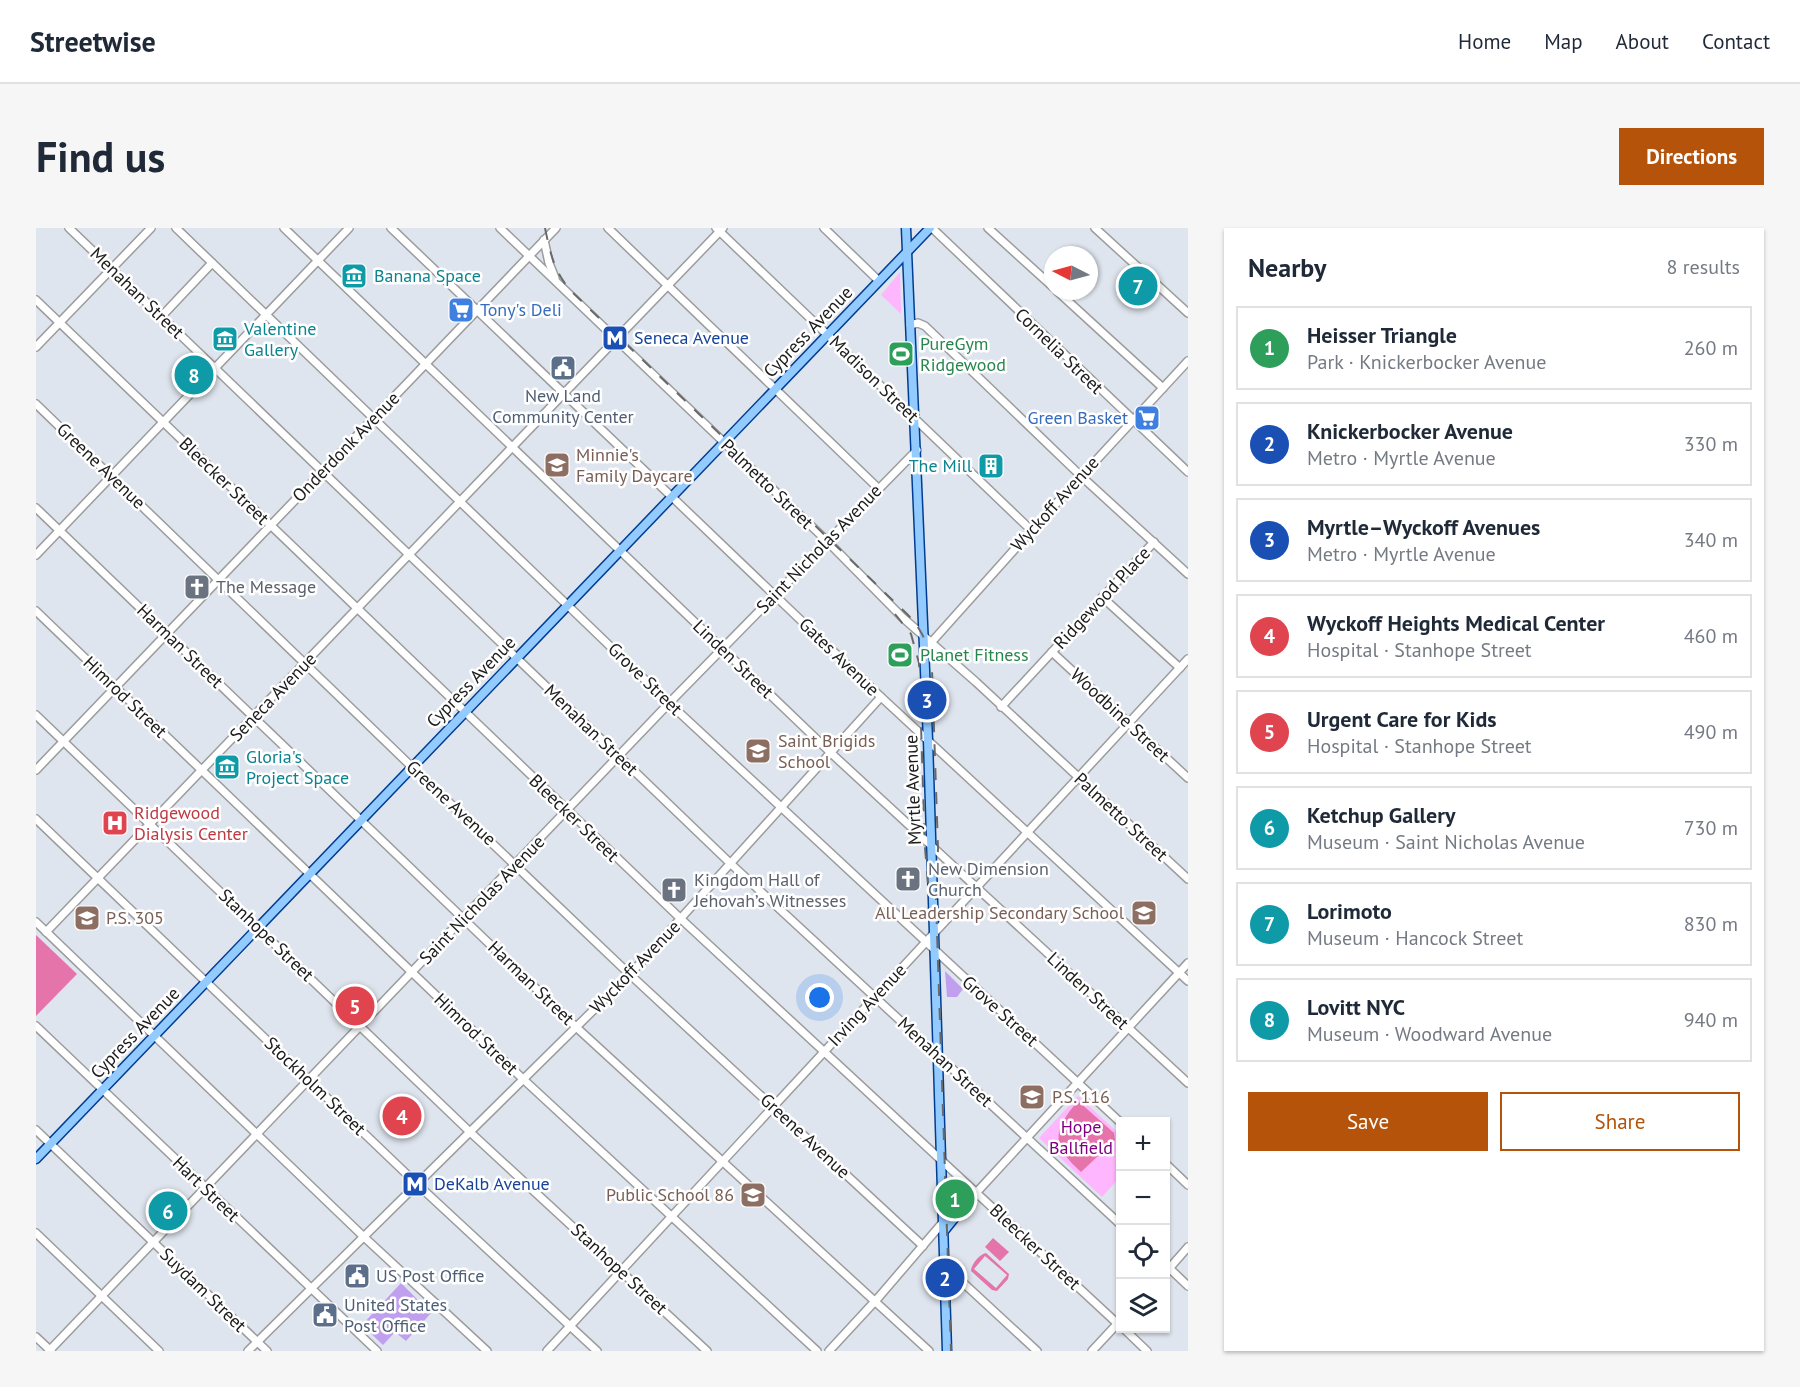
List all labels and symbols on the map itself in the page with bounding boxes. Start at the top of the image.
street label: Menahan Street [86,242,189,343]
north arrow [1044,246,1098,300]
museum icon: Banana Space [339,261,369,291]
place label: Banana Space [374,264,481,287]
pin: 7 [1118,264,1158,308]
street label: Cypress Avenue [758,281,857,382]
supermarket icon: Tony's Deli [446,295,476,325]
place label: Tony's Deli [480,298,562,321]
street label: Cornelia Street [1010,303,1108,399]
place label: Valentine Gallery [243,317,316,361]
metro station icon: Seneca Avenue [600,323,630,353]
museum icon: Valentine Gallery [210,324,240,354]
place label: Seneca Avenue [634,326,749,349]
street label: Madison Street [825,330,924,427]
place label: PureGym Ridgewood [920,332,1006,376]
sports icon: PureGym Ridgewood [886,339,916,369]
pin: 8 [174,352,214,398]
public building icon: New Land Community Center [548,353,578,383]
place label: New Land Community Center [492,384,634,428]
street label: Onderdonk Avenue [287,387,404,507]
supermarket icon: Green Basket [1132,403,1162,433]
place label: Green Basket [1027,406,1128,429]
street label: Greene Avenue [52,418,151,514]
street label: Bleecker Street [175,432,274,529]
street label: Palmetto Street [716,434,818,534]
place label: Minnie's Family Daycare [576,443,693,487]
school or university icon: Minnie's Family Daycare [542,450,572,480]
building icon: The Mill [976,451,1006,481]
street label: Wyckoff Avenue [1006,451,1104,556]
place label: The Mill [909,454,973,477]
street label: Saint Nicholas Avenue [751,479,886,618]
street label: Ridgewood Place [1048,542,1155,654]
church icon: The Message [182,572,212,602]
place label: The Message [216,575,316,598]
street label: Harman Street [132,599,228,693]
street label: Gates Avenue [794,613,884,701]
street label: Linden Street [688,614,779,703]
street label: Cypress Avenue [421,631,520,732]
street label: Grove Street [603,637,687,720]
sports icon: Planet Fitness [885,640,915,670]
place label: Planet Fitness [920,643,1029,666]
street label: Seneca Avenue [224,647,321,746]
street label: Himrod Street [79,651,172,742]
street label: Woodbine Street [1066,663,1175,767]
pin: 3 [908,678,946,722]
street label: Menahan Street [540,679,643,780]
place label: Saint Brigids School [778,729,875,773]
street label: Myrtle Avenue [899,735,926,846]
school or university icon: Saint Brigids School [743,736,773,766]
place label: Gloria's Project Space [246,745,349,789]
museum icon: Gloria's Project Space [212,752,242,782]
street label: Greene Avenue [402,755,501,850]
street label: Palmetto Street [1070,767,1173,866]
street label: Bleecker Street [525,769,624,866]
place label: Ridgewood Dialysis Center [134,801,248,845]
hospital icon: Ridgewood Dialysis Center [100,808,130,838]
street label: Saint Nicholas Avenue [414,830,549,969]
place label: New Dimension Church [928,857,1049,901]
church icon: New Dimension Church [893,864,923,894]
place label: Kingdom Hall of Jehovah’s Witnesses [693,868,846,912]
church icon: Kingdom Hall of Jehovah’s Witnesses [659,875,689,905]
street label: Stanhope Street [214,883,319,986]
school or university icon: All Leadership Secondary School [1129,898,1159,928]
place label: All Leadership Secondary School [875,901,1125,924]
school or university icon: P.S. 305 [72,903,102,933]
place label: P.S. 305 [106,906,164,929]
street label: Wyckoff Avenue [584,915,685,1018]
street label: Harman Street [483,936,579,1030]
street label: Linden Street [1043,947,1134,1034]
street label: Irving Avenue [822,958,911,1051]
street label: Grove Street [957,970,1043,1051]
street label: Cypress Avenue [85,982,184,1083]
your location [805,983,834,1012]
pin: 5 [336,984,374,1028]
street label: Himrod Street [430,988,523,1079]
street label: Menahan Street [893,1012,998,1111]
street label: Stockholm Street [260,1032,371,1140]
school or university icon: P.S. 116 [1017,1082,1047,1112]
place label: P.S. 116 [1052,1085,1110,1108]
street label: Greene Avenue [756,1088,855,1183]
pin: 4 [382,1094,422,1138]
park label: Hope Ballfield [1049,1115,1113,1159]
street label: Hart Street [168,1151,245,1226]
metro station icon: DeKalb Avenue [400,1169,430,1199]
place label: DeKalb Avenue [434,1172,550,1195]
pin: 1 [936,1176,974,1222]
school or university icon: Public School 86 [738,1180,768,1210]
place label: Public School 86 [606,1183,734,1206]
pin: 6 [148,1188,188,1234]
street label: Bleecker Street [985,1199,1086,1295]
street label: Stanhope Street [566,1218,672,1319]
street label: Suydam Street [155,1243,251,1337]
pin: 2 [926,1256,964,1300]
public building icon: US Post Office [342,1261,372,1291]
place label: US Post Office [376,1264,484,1287]
place label: United States Post Office [344,1293,447,1337]
public building icon: United States Post Office [310,1300,340,1330]

